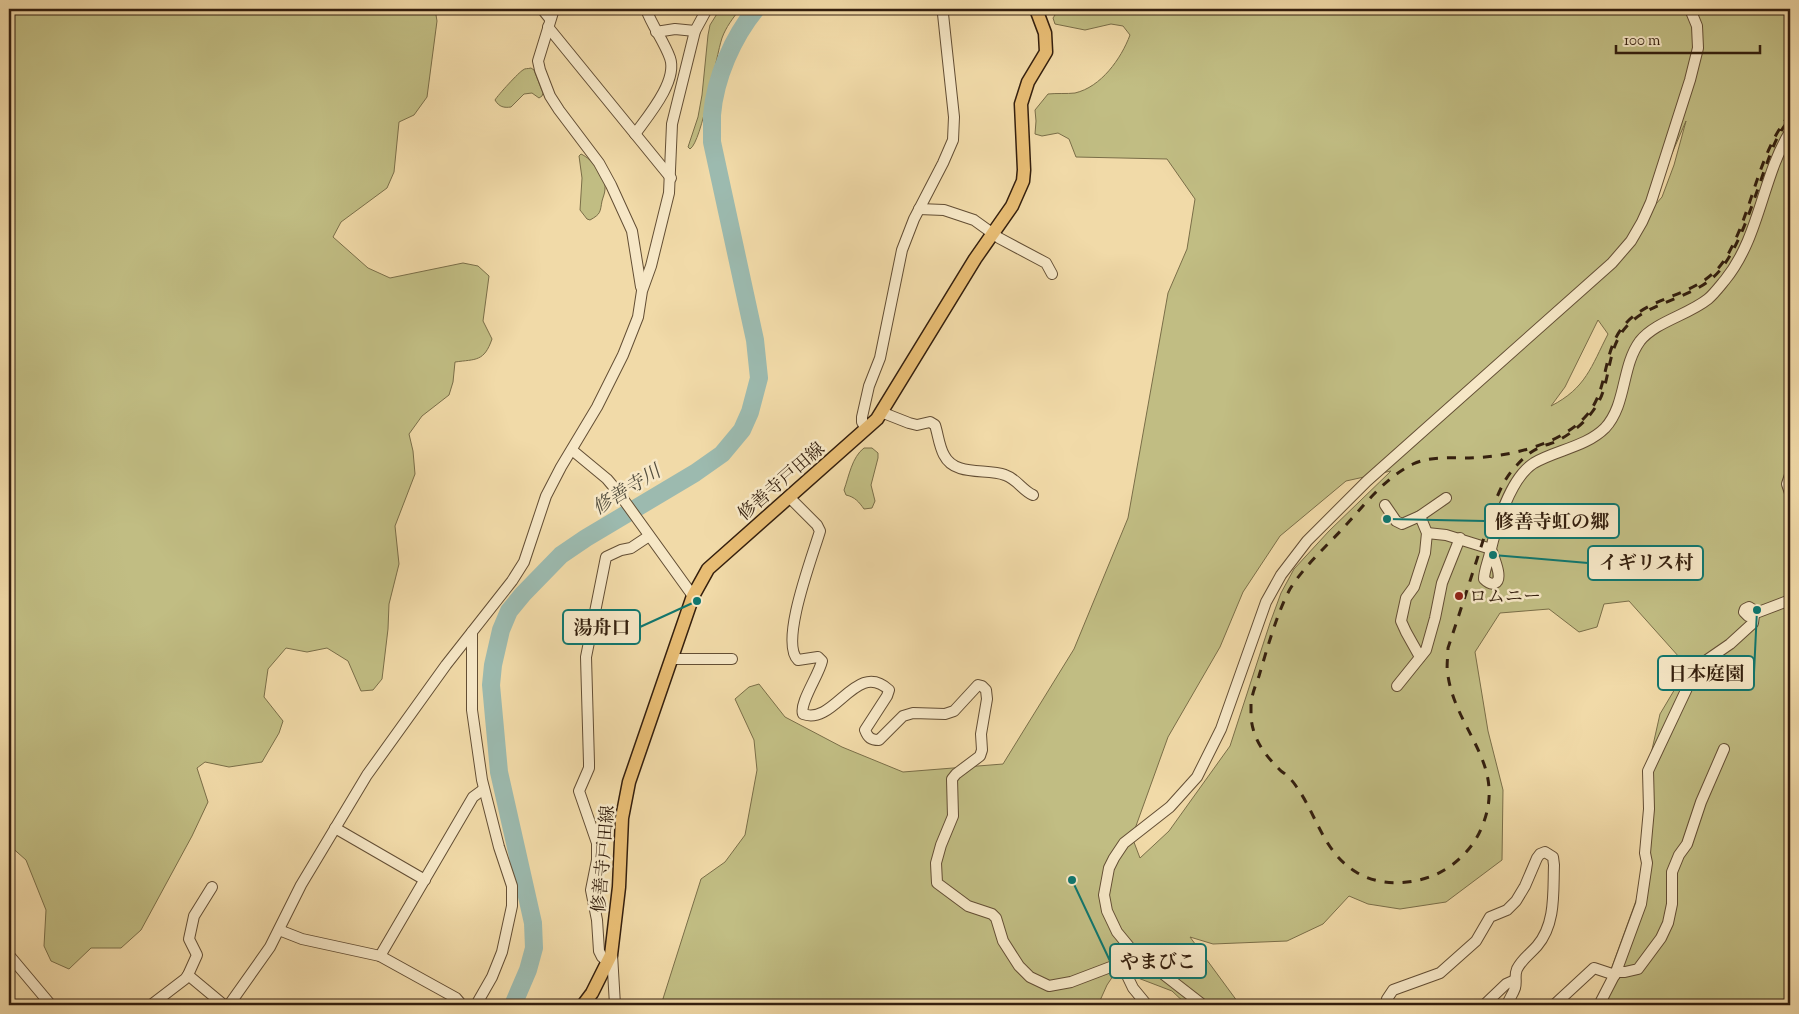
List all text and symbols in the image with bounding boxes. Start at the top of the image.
scale bar [1616,22,1760,54]
text: 100 m [1624,31,1661,52]
street label: 修善寺戸田線 [733,437,832,528]
water label: 修善寺川 [588,458,668,523]
callout: 修善寺虹の郷 [1485,504,1619,538]
text: 修善寺虹の郷 [1495,510,1610,537]
callout: イギリス村 [1588,546,1703,580]
text: イギリス村 [1599,551,1693,578]
place label: ロムニー [1469,585,1541,611]
marker: ロムニー [1453,590,1465,602]
callout: 湯舟口 [563,610,640,644]
text: 湯舟口 [573,616,631,643]
callout: 日本庭園 [1658,656,1754,690]
text: 日本庭園 [1668,662,1744,689]
street label: 修善寺戸田線 [587,804,623,914]
callout: やまびこ [1110,944,1206,978]
text: やまびこ [1120,950,1196,977]

